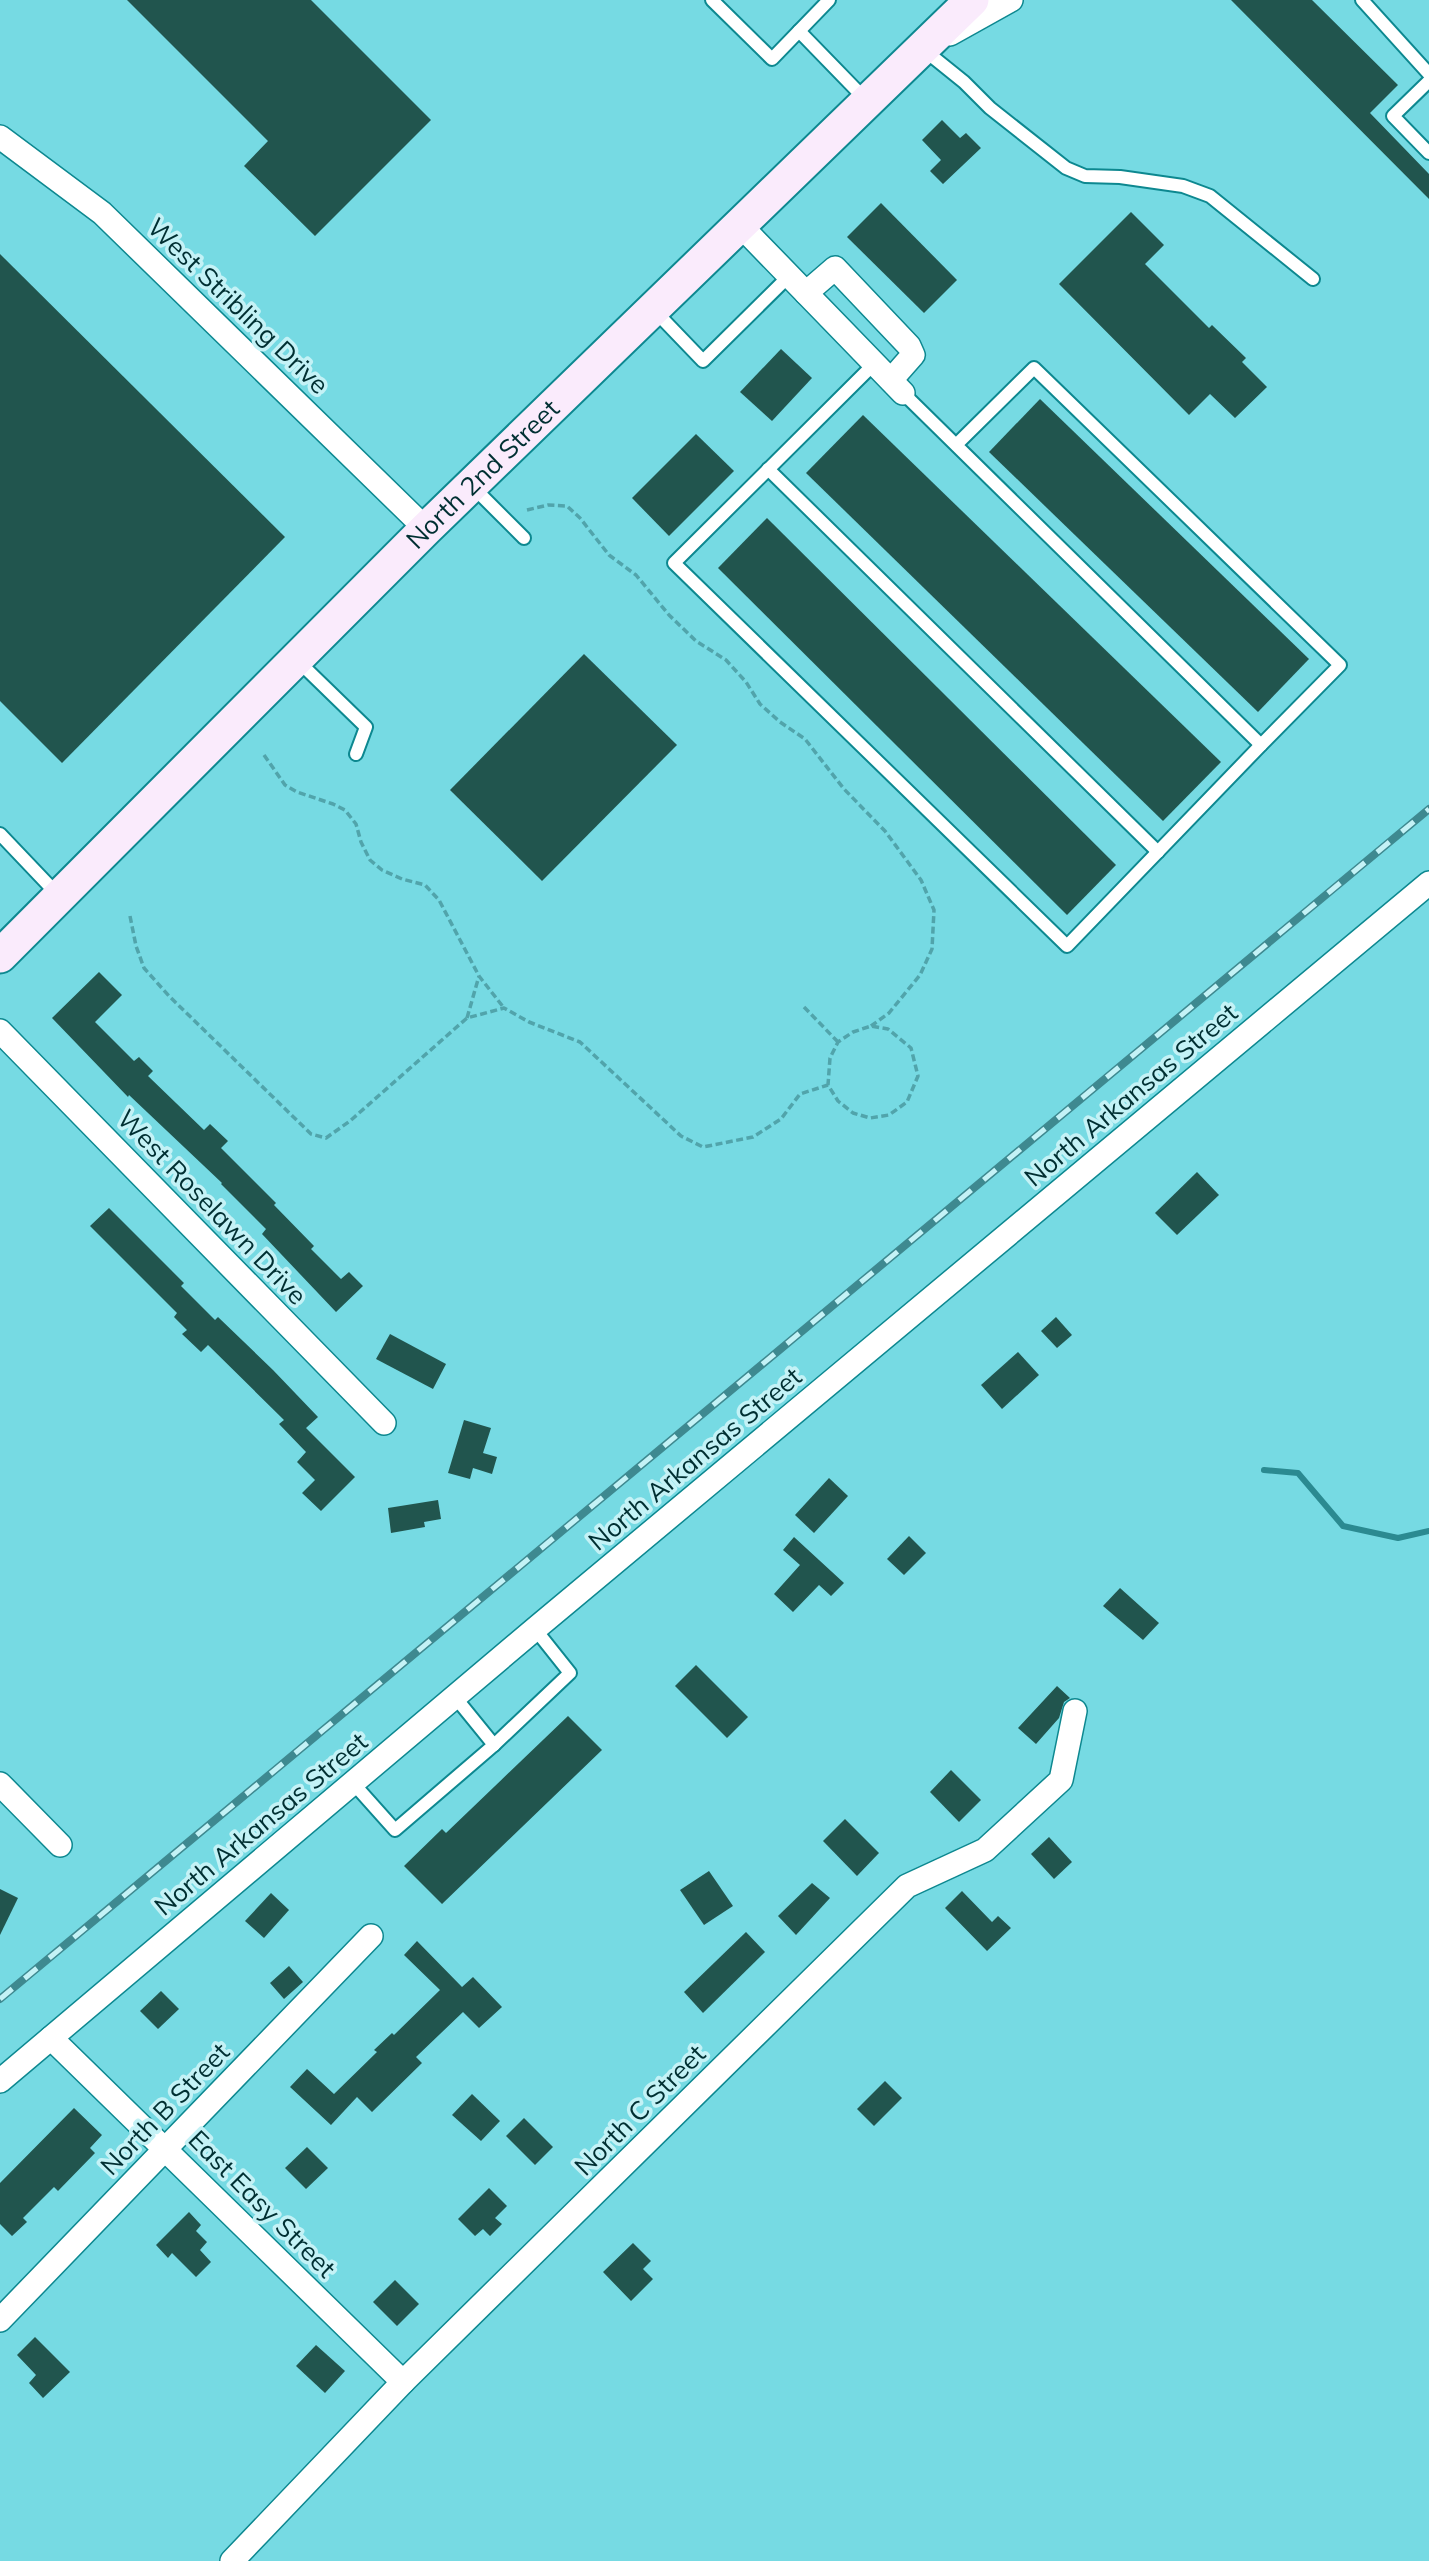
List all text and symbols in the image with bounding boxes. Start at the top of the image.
street label: West Stribling Drive [141,211,336,401]
street label: North 2nd Street [399,392,566,556]
street label: North Arkansas Street [1017,996,1244,1193]
street label: West Roselawn Drive [111,1102,314,1311]
street label: North Arkansas Street [581,1360,808,1557]
street label: North Arkansas Street [147,1725,374,1922]
street label: North B Street [93,2035,236,2182]
street label: North C Street [567,2037,712,2182]
street label: East Easy Street [182,2123,343,2284]

